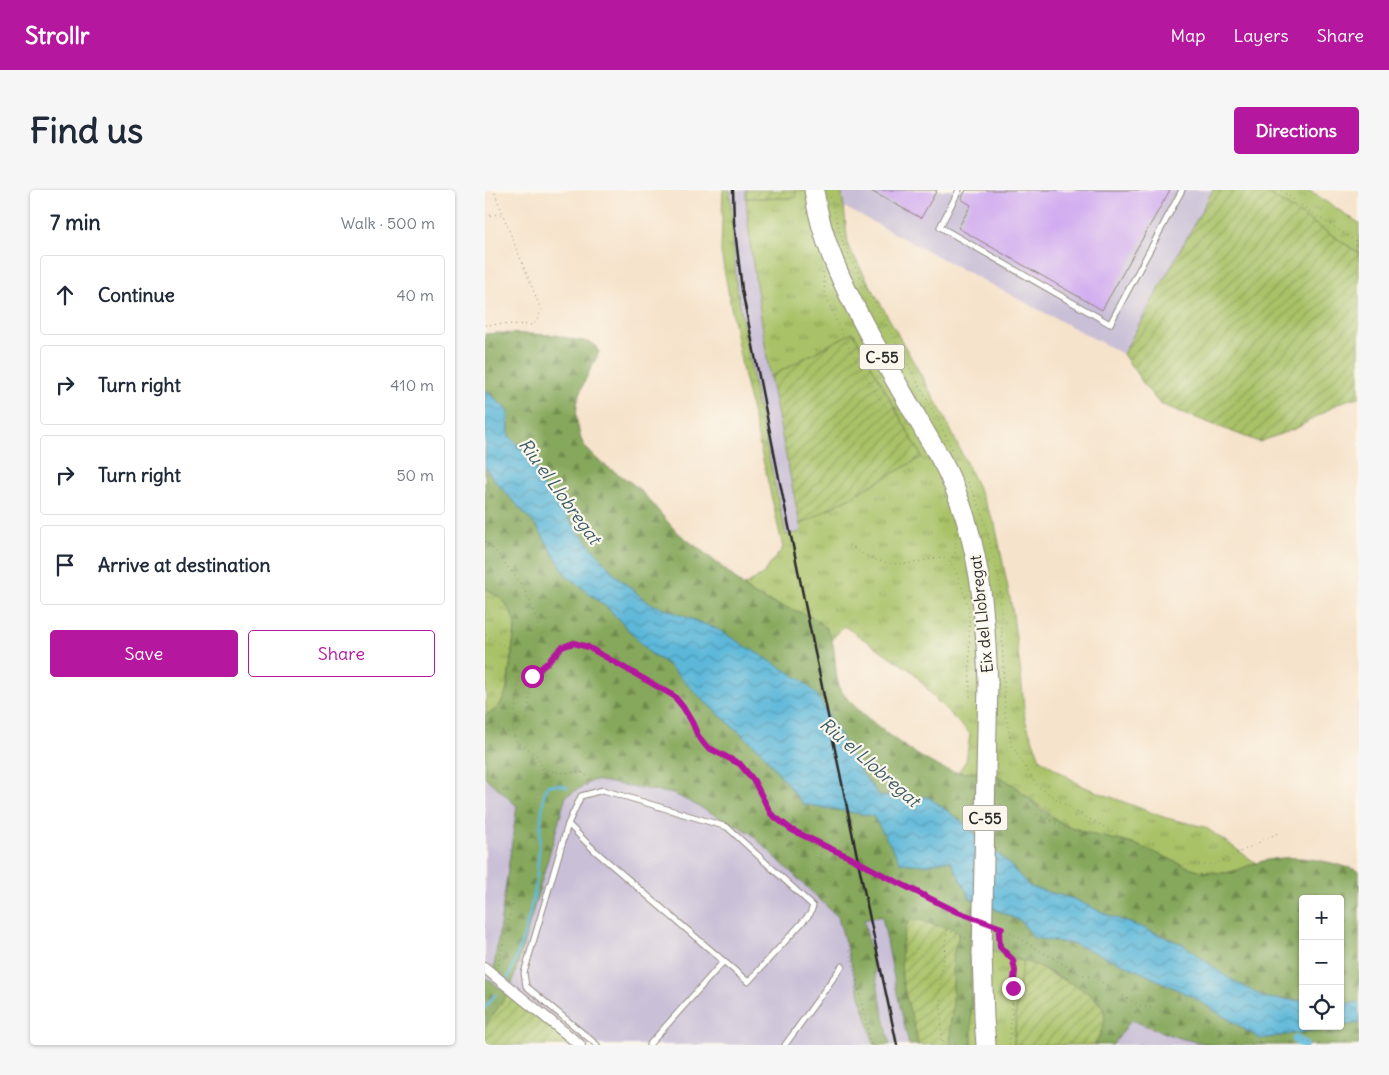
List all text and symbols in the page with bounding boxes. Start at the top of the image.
text: Strollr [25,20,90,50]
text: Map [1170,24,1205,47]
text: Layers [1233,24,1289,47]
text: Share [1317,24,1364,47]
button: Directions [1234,107,1359,154]
text: Find us [30,108,143,152]
text: 7 min [50,209,101,236]
text: Walk · 500 m [341,213,435,233]
icon: ahead [51,281,79,309]
text: Continue [98,283,175,307]
text: 40 m [396,285,434,305]
road number: C-55 [859,344,905,370]
icon: right [51,371,79,399]
text: Turn right [98,373,181,397]
text: 410 m [390,375,434,395]
water label: Riu el Llobregat [514,434,607,550]
icon: right [51,461,79,489]
text: Turn right [98,463,181,487]
text: 50 m [396,465,434,485]
icon: arrive [51,551,79,579]
text: Arrive at destination [98,553,271,577]
street label: Eix del Llobregat [965,554,997,674]
button: Save [50,630,238,677]
button: Share [248,630,435,677]
route start [521,665,544,688]
water label: Riu el Llobregat [815,712,926,813]
road number: C-55 [963,806,1007,830]
map controls [1299,895,1344,1030]
button: + [1299,895,1344,940]
button: − [1299,940,1344,985]
route end [1002,977,1025,1000]
button: locate [1299,985,1344,1030]

